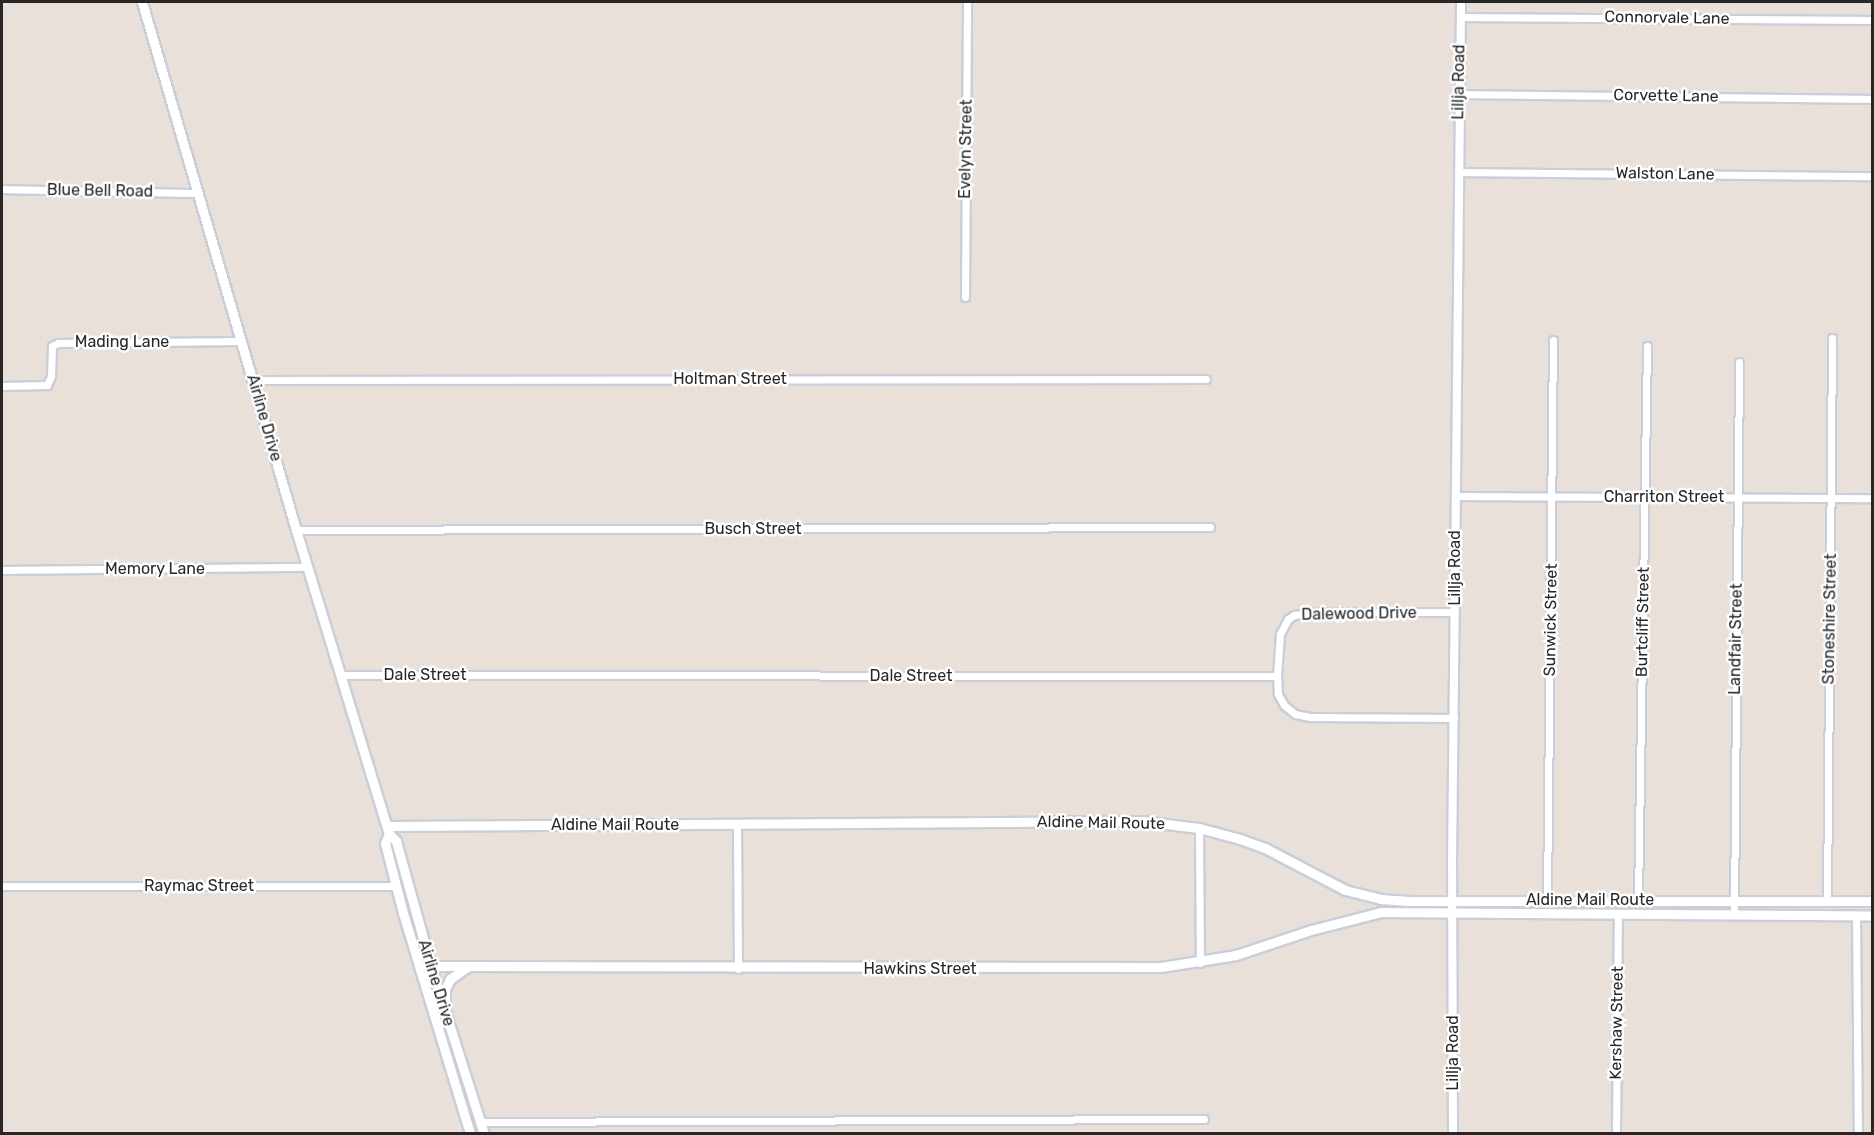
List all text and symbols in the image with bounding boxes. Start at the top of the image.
street label: Connorvale Lane [1604,7,1730,29]
street label: Lillja Road [1449,44,1469,120]
street label: Corvette Lane [1613,85,1719,107]
street label: Evelyn Street [956,99,976,199]
street label: Walston Lane [1615,164,1715,184]
street label: Blue Bell Road [47,180,153,202]
street label: Mading Lane [75,332,169,352]
street label: Holtman Street [673,369,787,389]
street label: Airline Drive [242,372,286,464]
street label: Charriton Street [1604,487,1724,507]
street label: Busch Street [704,519,802,539]
street label: Lillja Road [1445,530,1465,606]
street label: Stoneshire Street [1819,553,1841,685]
street label: Memory Lane [105,559,205,579]
street label: Sunwick Street [1540,563,1562,677]
street label: Burtcliff Street [1632,567,1654,677]
street label: Landfair Street [1725,583,1747,695]
street label: Dalewood Drive [1301,603,1417,625]
street label: Dale Street [384,665,466,685]
street label: Dale Street [870,666,952,686]
street label: Aldine Mail Route [1037,812,1165,834]
street label: Aldine Mail Route [551,815,679,835]
street label: Raymac Street [144,876,254,896]
street label: Aldine Mail Route [1526,890,1654,910]
street label: Airline Drive [414,937,458,1029]
street label: Hawkins Street [863,959,977,979]
street label: Kershaw Street [1606,966,1628,1080]
street label: Lillja Road [1443,1015,1463,1091]

